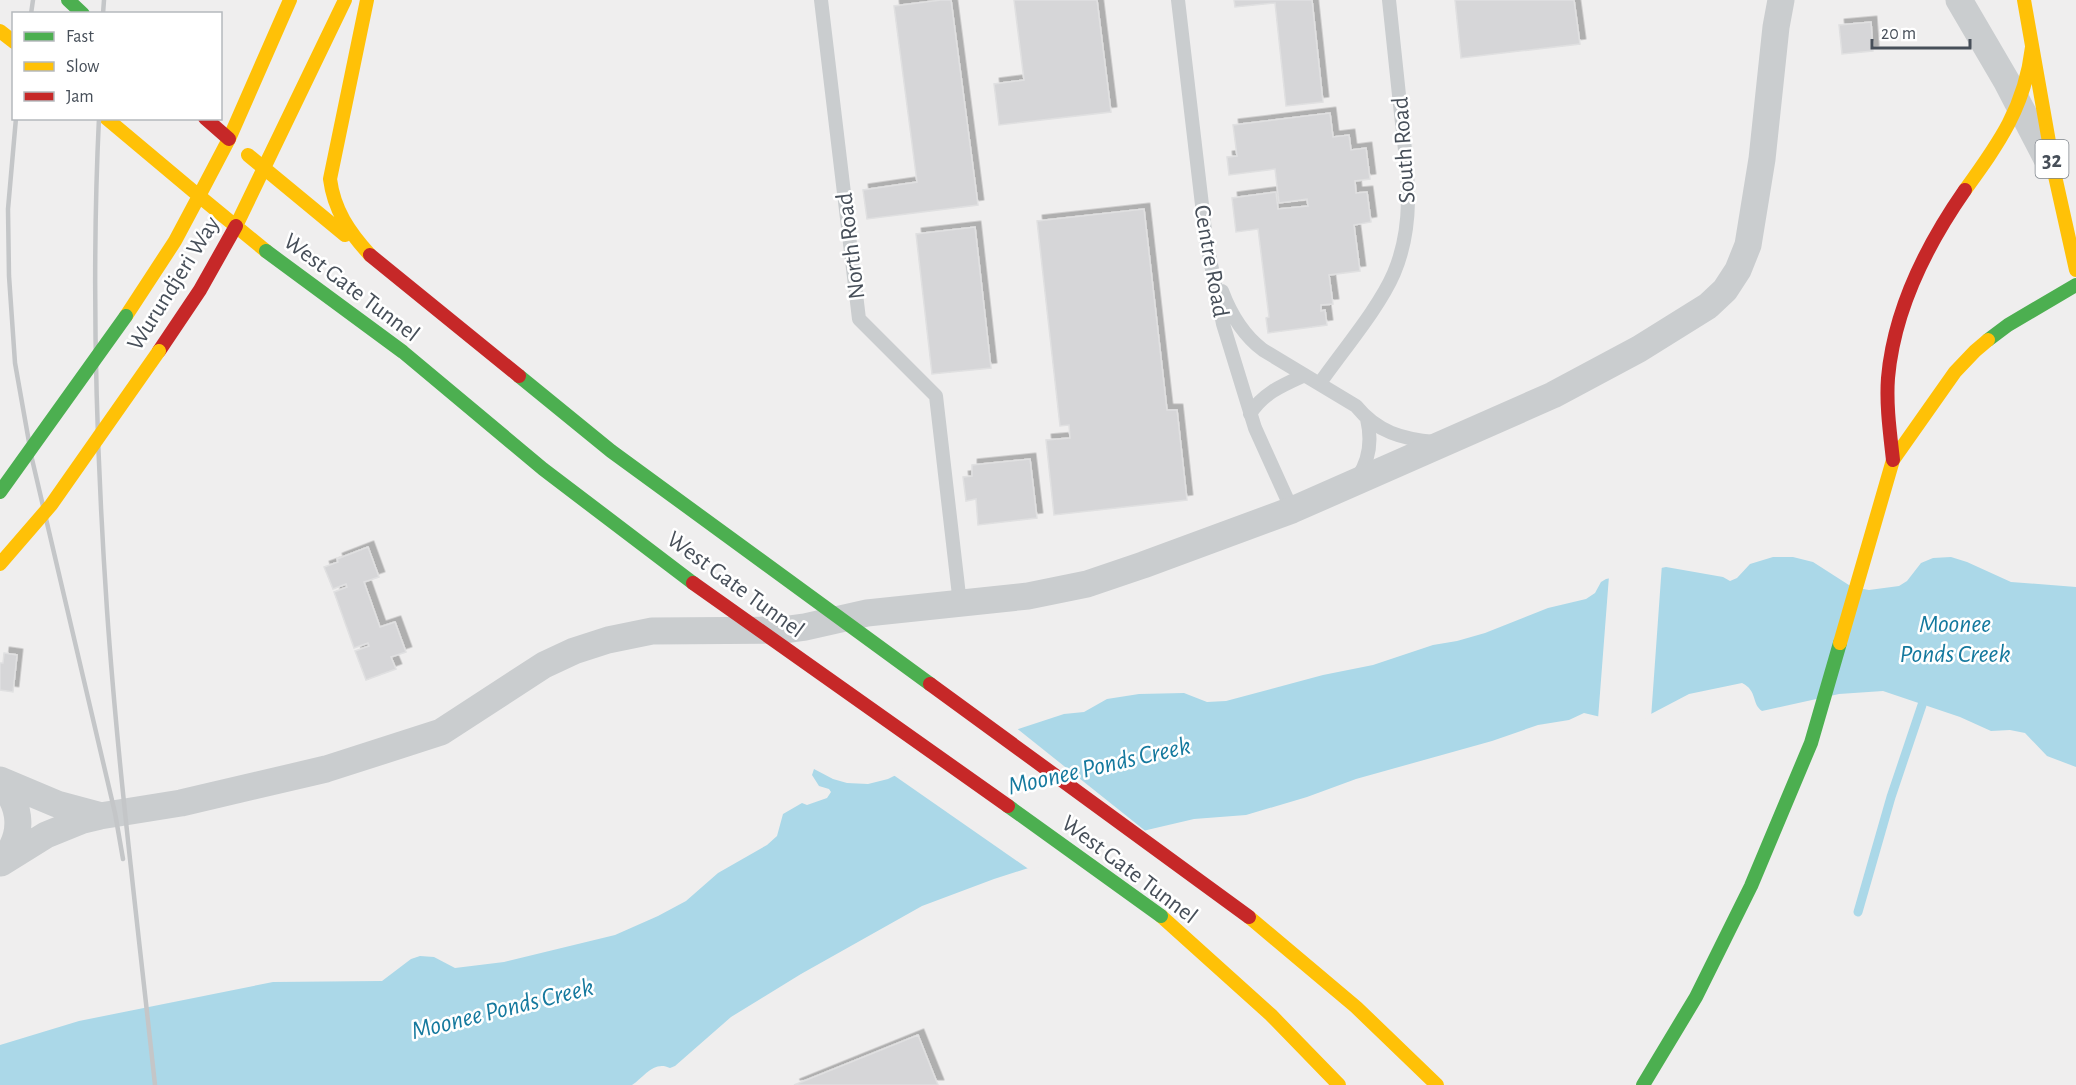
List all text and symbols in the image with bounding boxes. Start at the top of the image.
legend [12,12,222,120]
scale bar [1872,12,1970,50]
text: 20 m [1881,25,1916,43]
text: Fast [66,28,94,46]
text: Slow [66,58,99,76]
text: Jam [66,88,94,106]
street label: South Road [1388,96,1420,204]
road number: 32 [2036,140,2068,178]
street label: North Road [833,191,869,300]
street label: Centre Road [1189,203,1233,319]
street label: Wurundjeri Way [123,212,225,355]
street label: West Gate Tunnel [279,229,424,346]
street label: West Gate Tunnel [662,527,808,642]
water label: Moonee Ponds Creek [1900,611,2010,667]
water label: Moonee Ponds Creek [1005,732,1193,800]
street label: West Gate Tunnel [1057,811,1202,928]
water label: Moonee Ponds Creek [408,974,596,1044]

